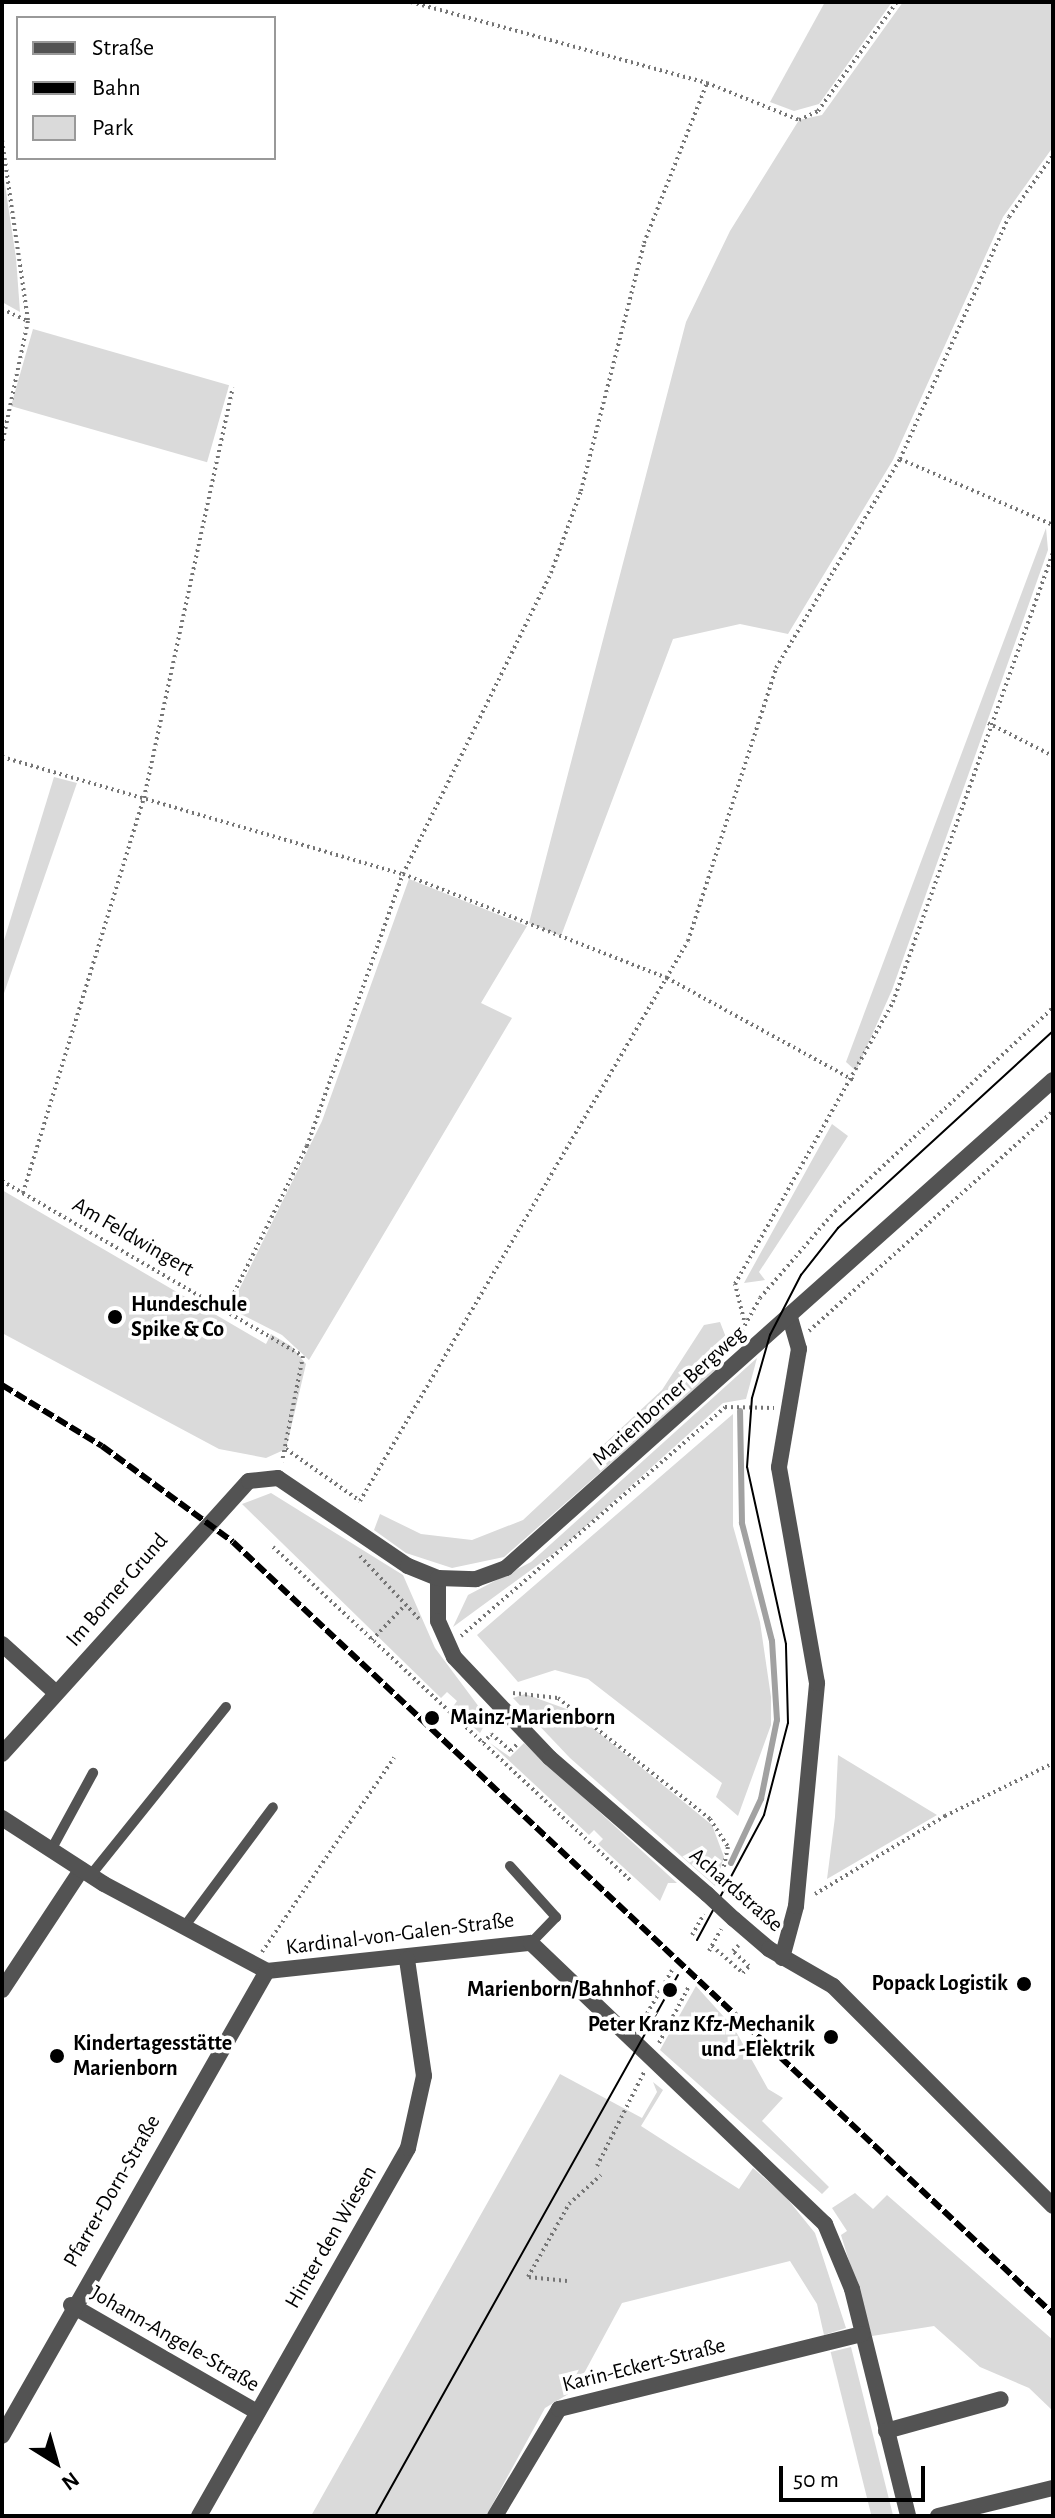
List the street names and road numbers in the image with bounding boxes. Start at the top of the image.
street label: Am Feldwingert [68,1192,198,1282]
street label: Marienborner Bergweg [587,1320,751,1472]
street label: Im Borner Grund [60,1528,174,1652]
street label: Achardstraße [684,1842,788,1938]
street label: Kardinal-von-Galen-Straße [284,1907,516,1961]
street label: Pfarrer-Dorn-Straße [58,2110,166,2272]
street label: Hinter den Wiesen [279,2161,383,2313]
street label: Johann-Angele-Straße [86,2280,264,2398]
street label: Karin-Eckert-Straße [560,2332,728,2398]

